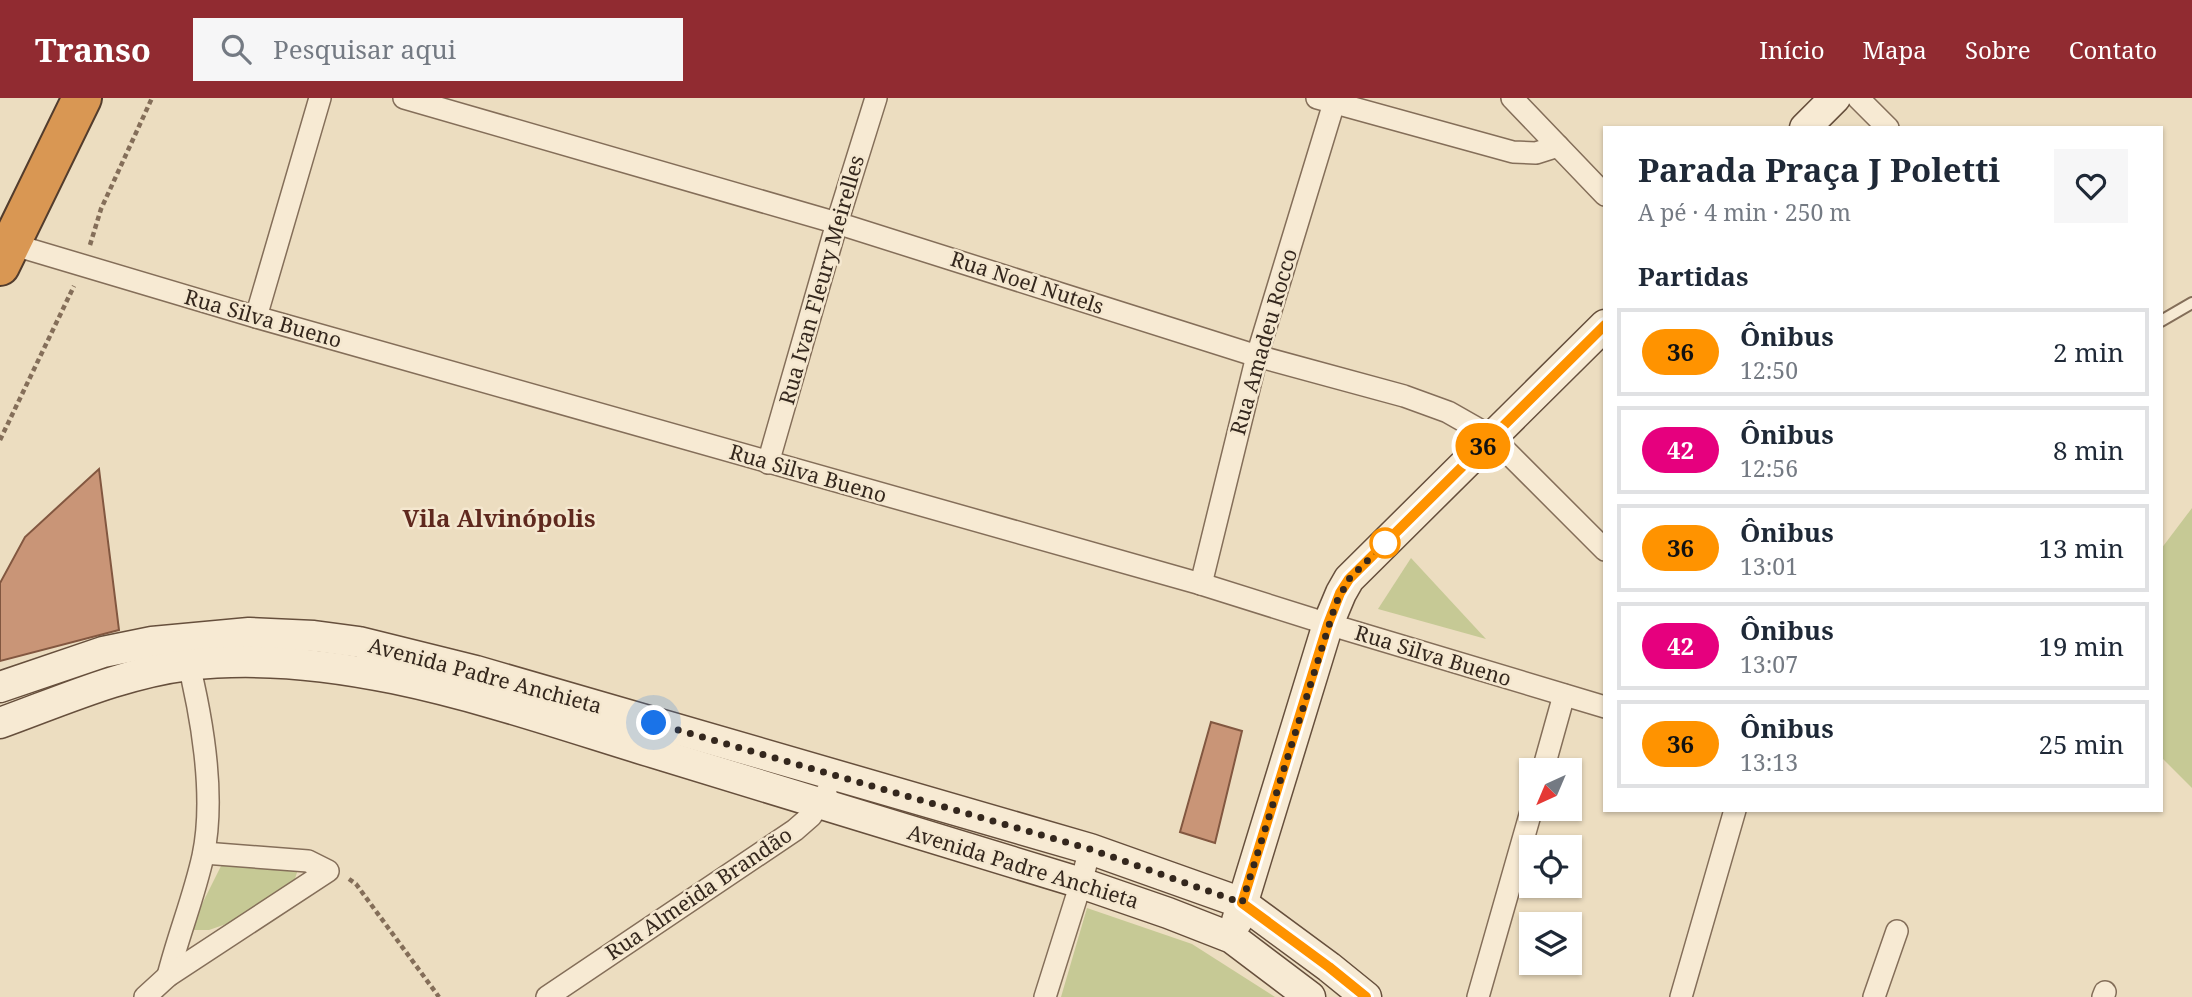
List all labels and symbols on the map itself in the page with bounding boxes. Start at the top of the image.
street label: Rua Ivan Fleury Meirelles [772,152,870,408]
street label: Rua Noel Nutels [947,244,1108,320]
street label: Rua Amadeu Rocco [1223,245,1303,438]
street label: Rua Silva Bueno [181,282,345,354]
line badge: 36 [1452,423,1514,469]
street label: Rua Silva Bueno [726,437,890,509]
district label: Vila Alvinópolis [402,501,596,534]
unlabelled marker [1370,528,1400,558]
street label: Rua Silva Bueno [1352,618,1515,692]
street label: Avenida Padre Anchieta [365,630,605,720]
your location [636,705,671,740]
north arrow [1519,758,1582,821]
street label: Avenida Padre Anchieta [904,817,1142,915]
street label: Rua Almeida Brandão [600,820,797,966]

